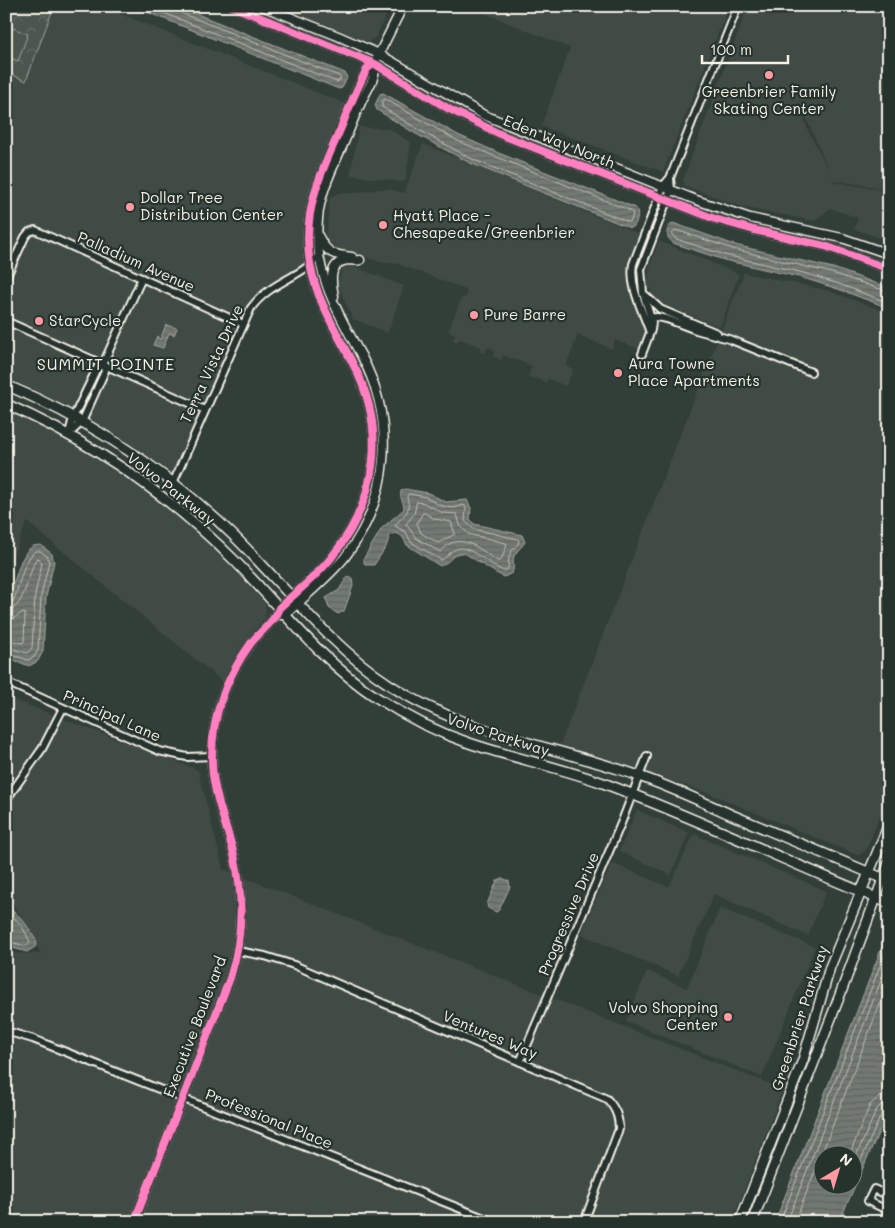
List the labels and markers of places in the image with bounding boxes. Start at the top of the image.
marker: Greenbrier Family Skating Center [763,69,775,81]
place label: Greenbrier Family Skating Center [702,81,837,118]
place label: Dollar Tree Distribution Center [140,187,284,224]
marker: Dollar Tree Distribution Center [124,201,136,213]
place label: Hyatt Place - Chesapeake/Greenbrier [393,205,575,242]
marker: Hyatt Place - Chesapeake/Greenbrier [377,219,389,231]
place label: Pure Barre [484,304,566,324]
marker: Pure Barre [468,309,480,321]
place label: StarCycle [49,310,121,330]
marker: StarCycle [33,315,45,327]
place label: Aura Towne Place Apartments [628,353,760,390]
marker: Aura Towne Place Apartments [612,367,624,379]
place label: Volvo Shopping Center [608,997,718,1034]
marker: Volvo Shopping Center [722,1011,734,1023]

